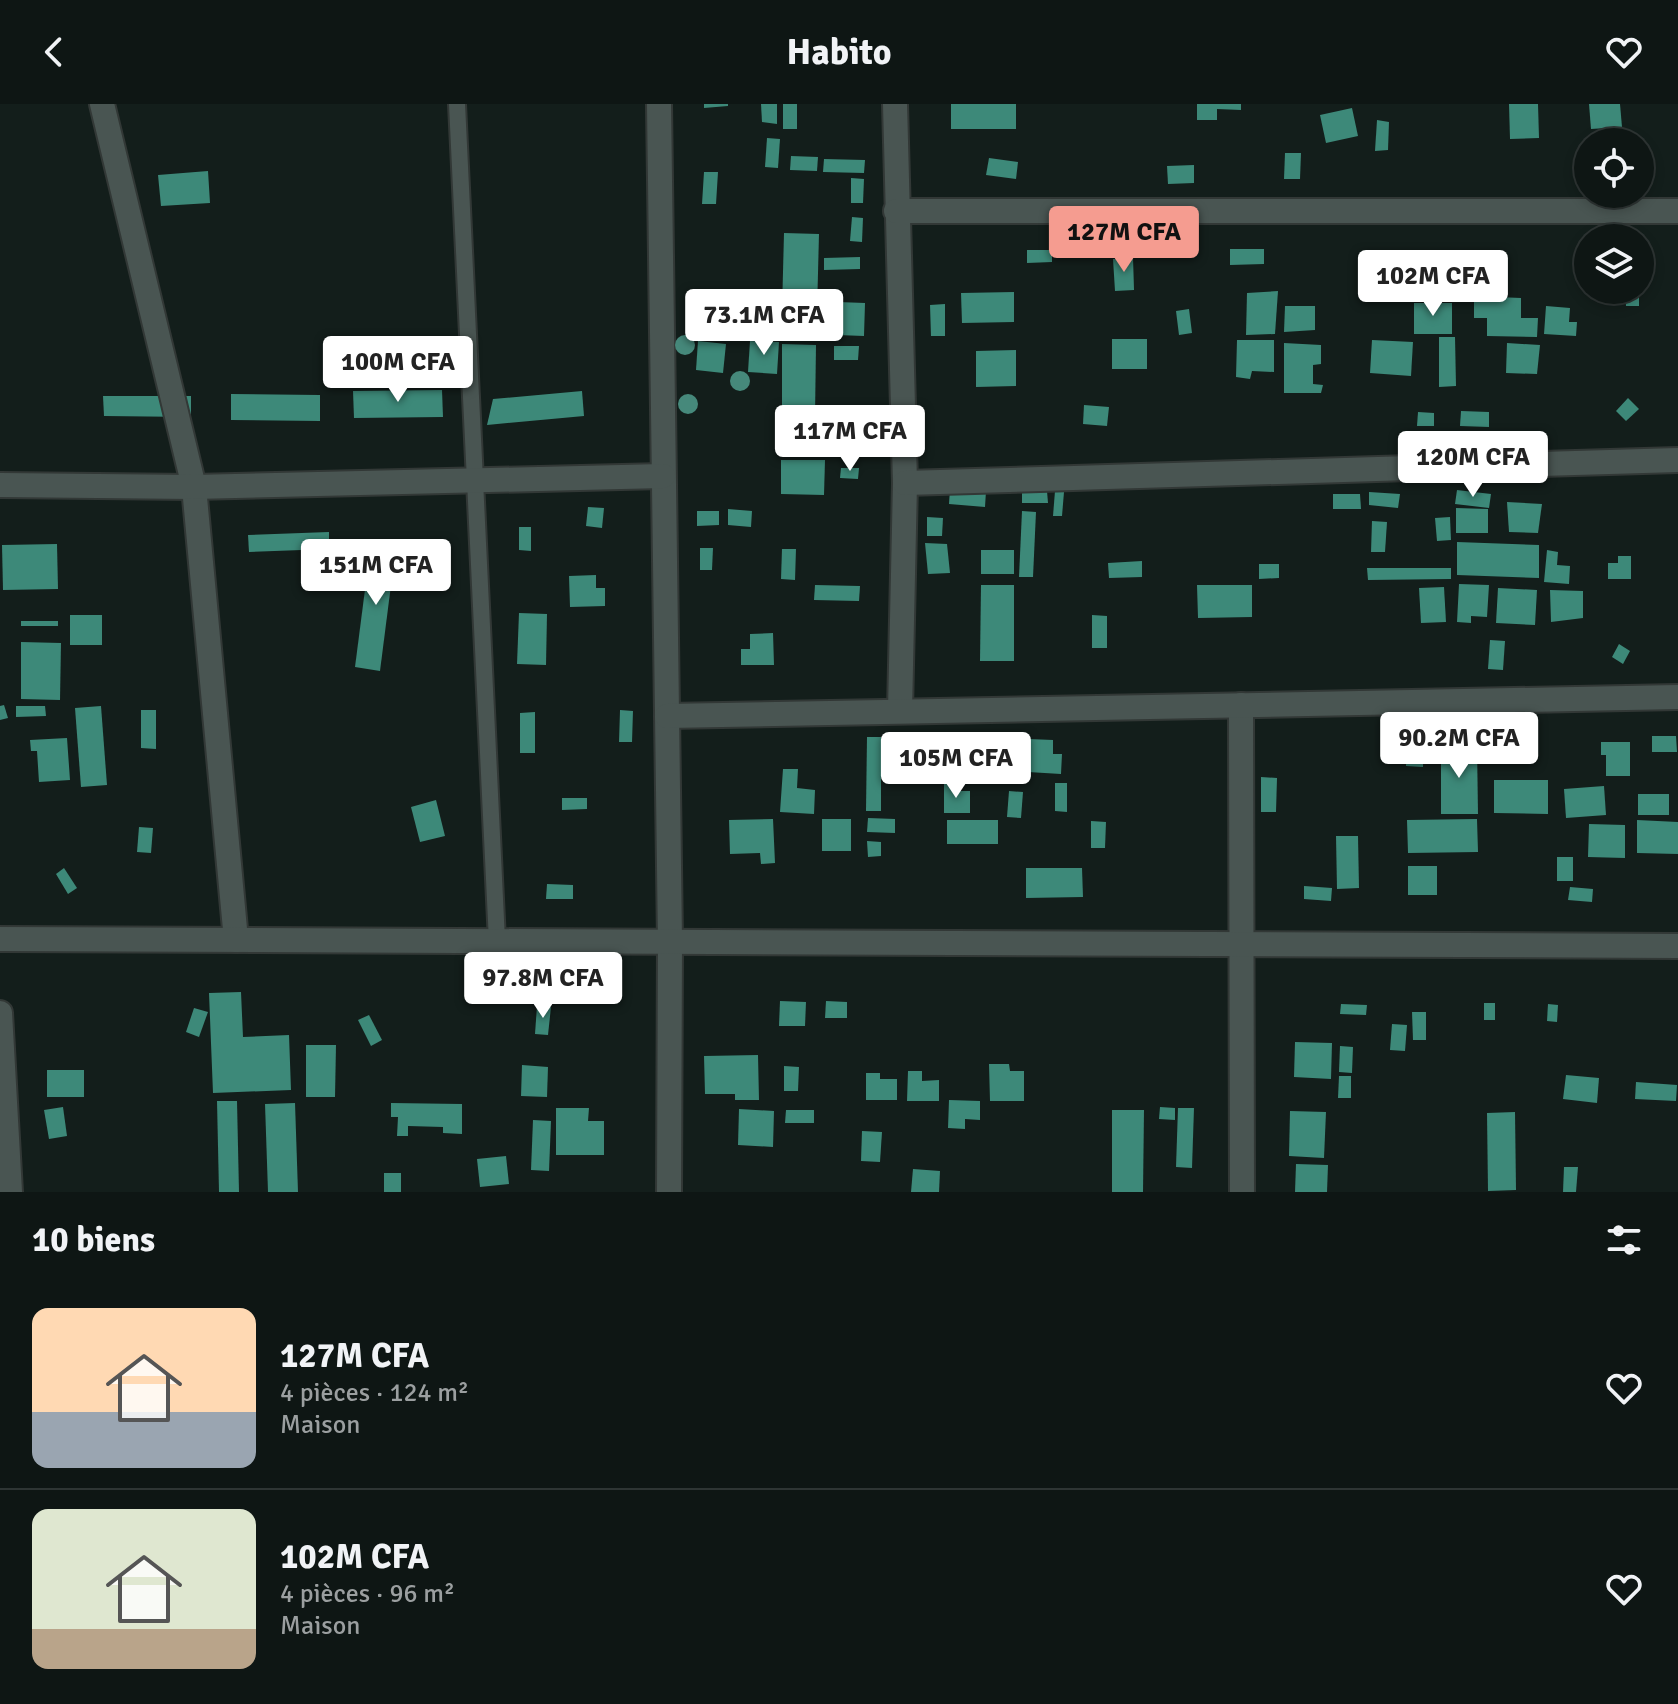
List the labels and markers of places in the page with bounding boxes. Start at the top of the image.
pin: 127M CFA [1041,206,1207,274]
pin: 102M CFA [1350,250,1516,318]
pin: 73.1M CFA [672,289,856,357]
pin: 100M CFA [315,336,481,404]
pin: 117M CFA [767,405,933,473]
pin: 120M CFA [1390,431,1556,499]
pin: 151M CFA [293,539,459,607]
pin: 90.2M CFA [1367,712,1551,780]
pin: 105M CFA [873,732,1039,800]
pin: 97.8M CFA [451,952,635,1020]

